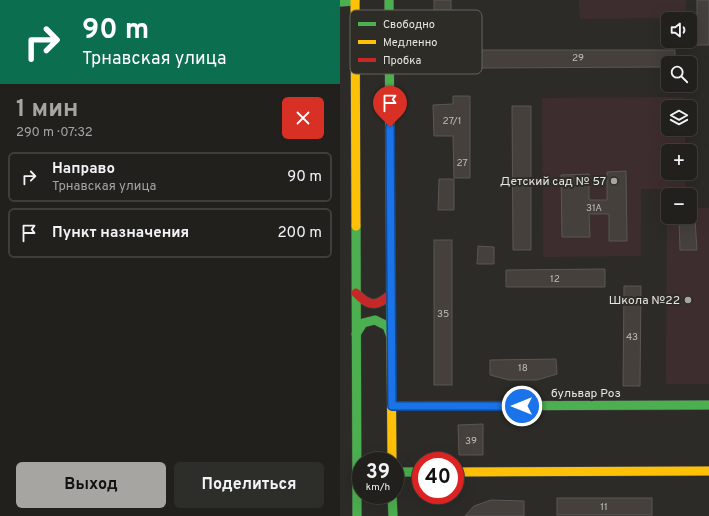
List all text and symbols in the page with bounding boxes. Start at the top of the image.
legend [350,10,482,74]
map controls [661,12,697,224]
button: sound [661,12,697,48]
text: 90 m [82,13,149,49]
icon: right [16,16,68,68]
text: Свободно [383,18,435,32]
text: Медленно [383,36,437,50]
text: Трнавская улица [82,48,227,71]
house number: 29 [572,52,584,65]
text: Пробка [383,54,422,68]
button: search [661,56,697,92]
pin [373,86,407,127]
icon: arrive [379,92,401,114]
text: 1 мин [16,95,78,125]
button: close [282,97,324,139]
button: layers [661,100,697,136]
house number: 27/1 [443,115,461,128]
text: 290 m · 07:32 [16,125,93,141]
button: + [661,144,697,180]
house number: 27 [456,157,468,170]
text: Направо [52,160,115,179]
icon: right [18,166,40,188]
text: 90 m [287,168,322,187]
place label: Детский сад № 57 [500,174,606,190]
marker: Детский сад № 57 [609,176,619,186]
text: Трнавская улица [52,179,156,195]
button: − [661,188,697,224]
house number: 31А [586,202,602,215]
icon: arrive [18,222,40,244]
text: Пункт назначения [52,224,189,243]
text: 200 m [277,224,322,243]
house number: 12 [550,273,560,286]
place label: Школа №22 [609,293,680,309]
marker: Школа №22 [683,295,693,305]
house number: 35 [437,308,449,321]
house number: 43 [626,331,638,344]
house number: 18 [518,362,528,375]
position arrow [501,385,543,427]
street label: бульвар Роз [551,386,621,402]
house number: 39 [465,435,477,448]
speed limit sign: 40 [412,452,464,504]
text: 39 [366,460,390,486]
button: Выход [16,462,166,508]
button: Поделиться [174,462,324,508]
text: km/h [366,481,390,494]
house number: 11 [600,501,608,514]

